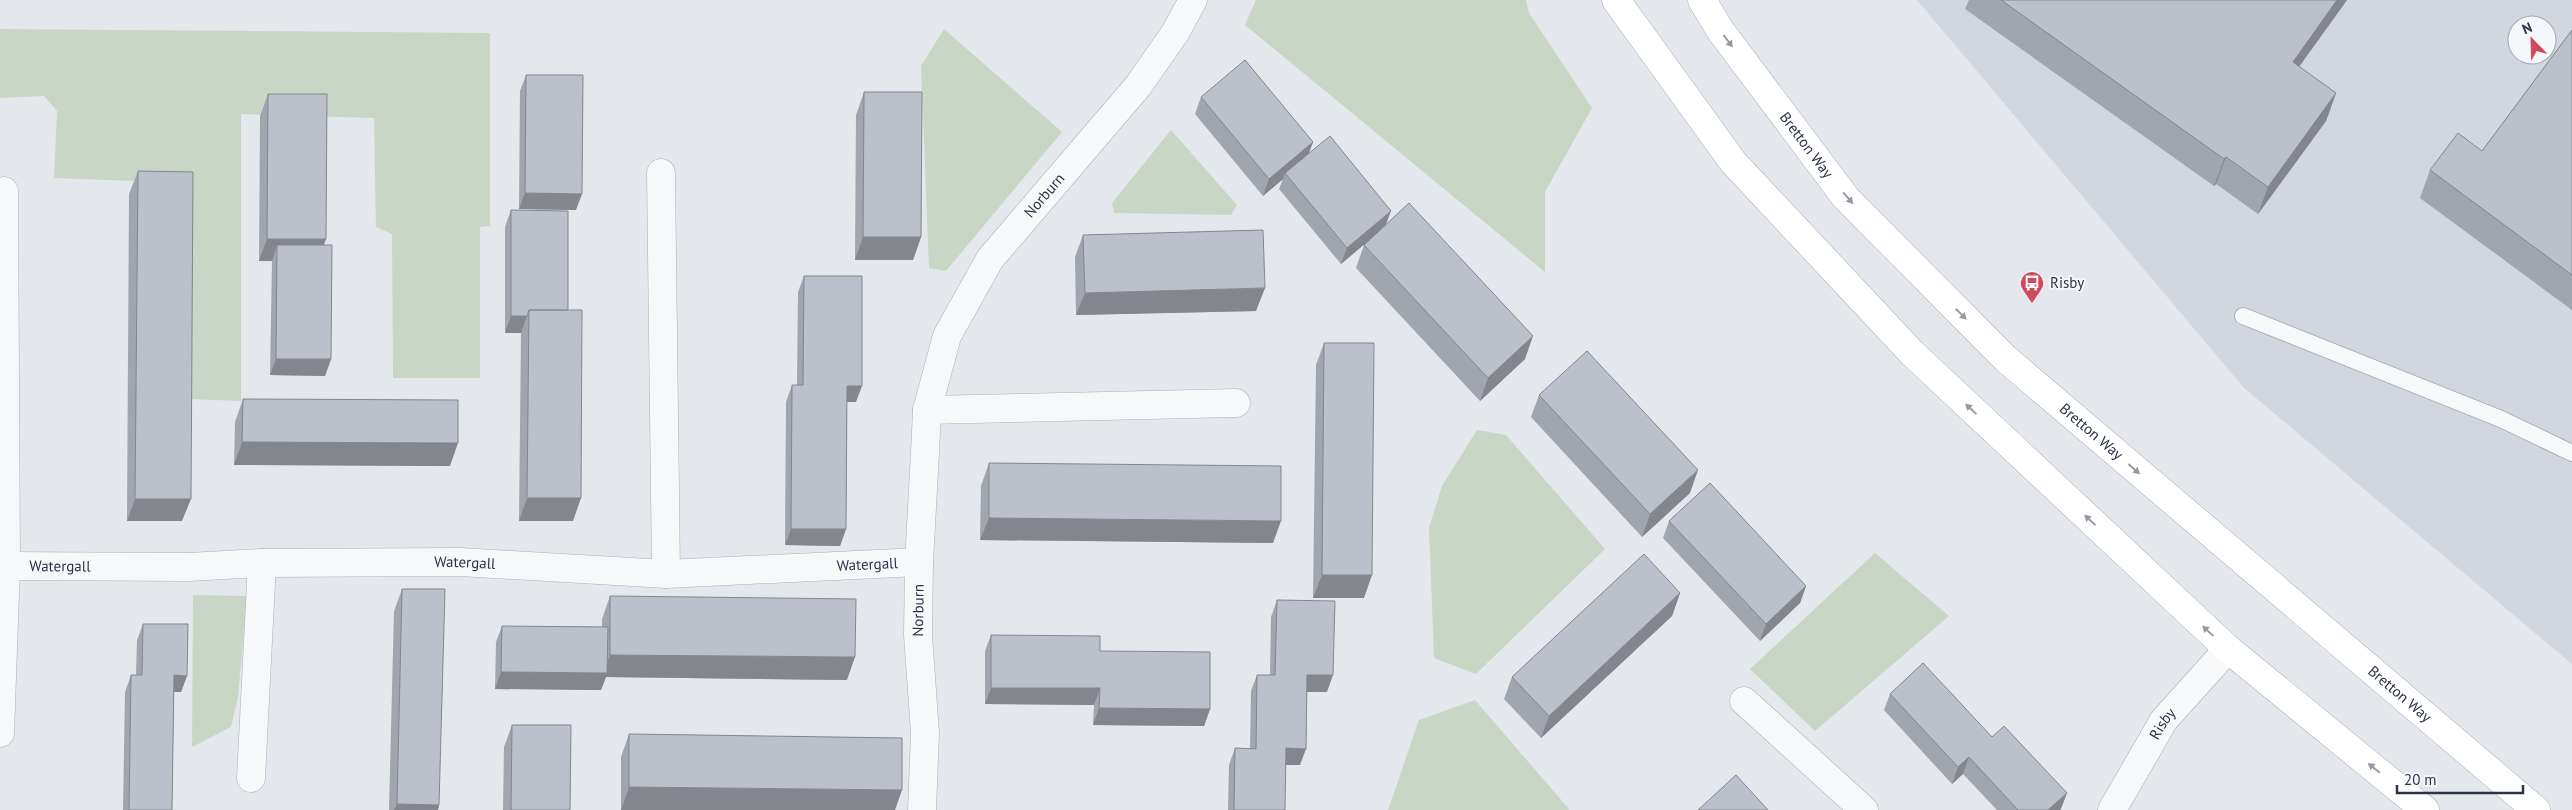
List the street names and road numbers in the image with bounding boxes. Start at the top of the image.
street label: Bretton Way [1776,108,1838,182]
street label: Norburn [1020,169,1068,221]
street label: Bretton Way [2056,399,2127,464]
street label: Watergall [434,552,497,573]
street label: Watergall [836,553,899,575]
street label: Watergall [29,556,91,575]
street label: Norburn [908,584,928,637]
street label: Bretton Way [2364,661,2436,726]
street label: Risby [2145,704,2180,743]

